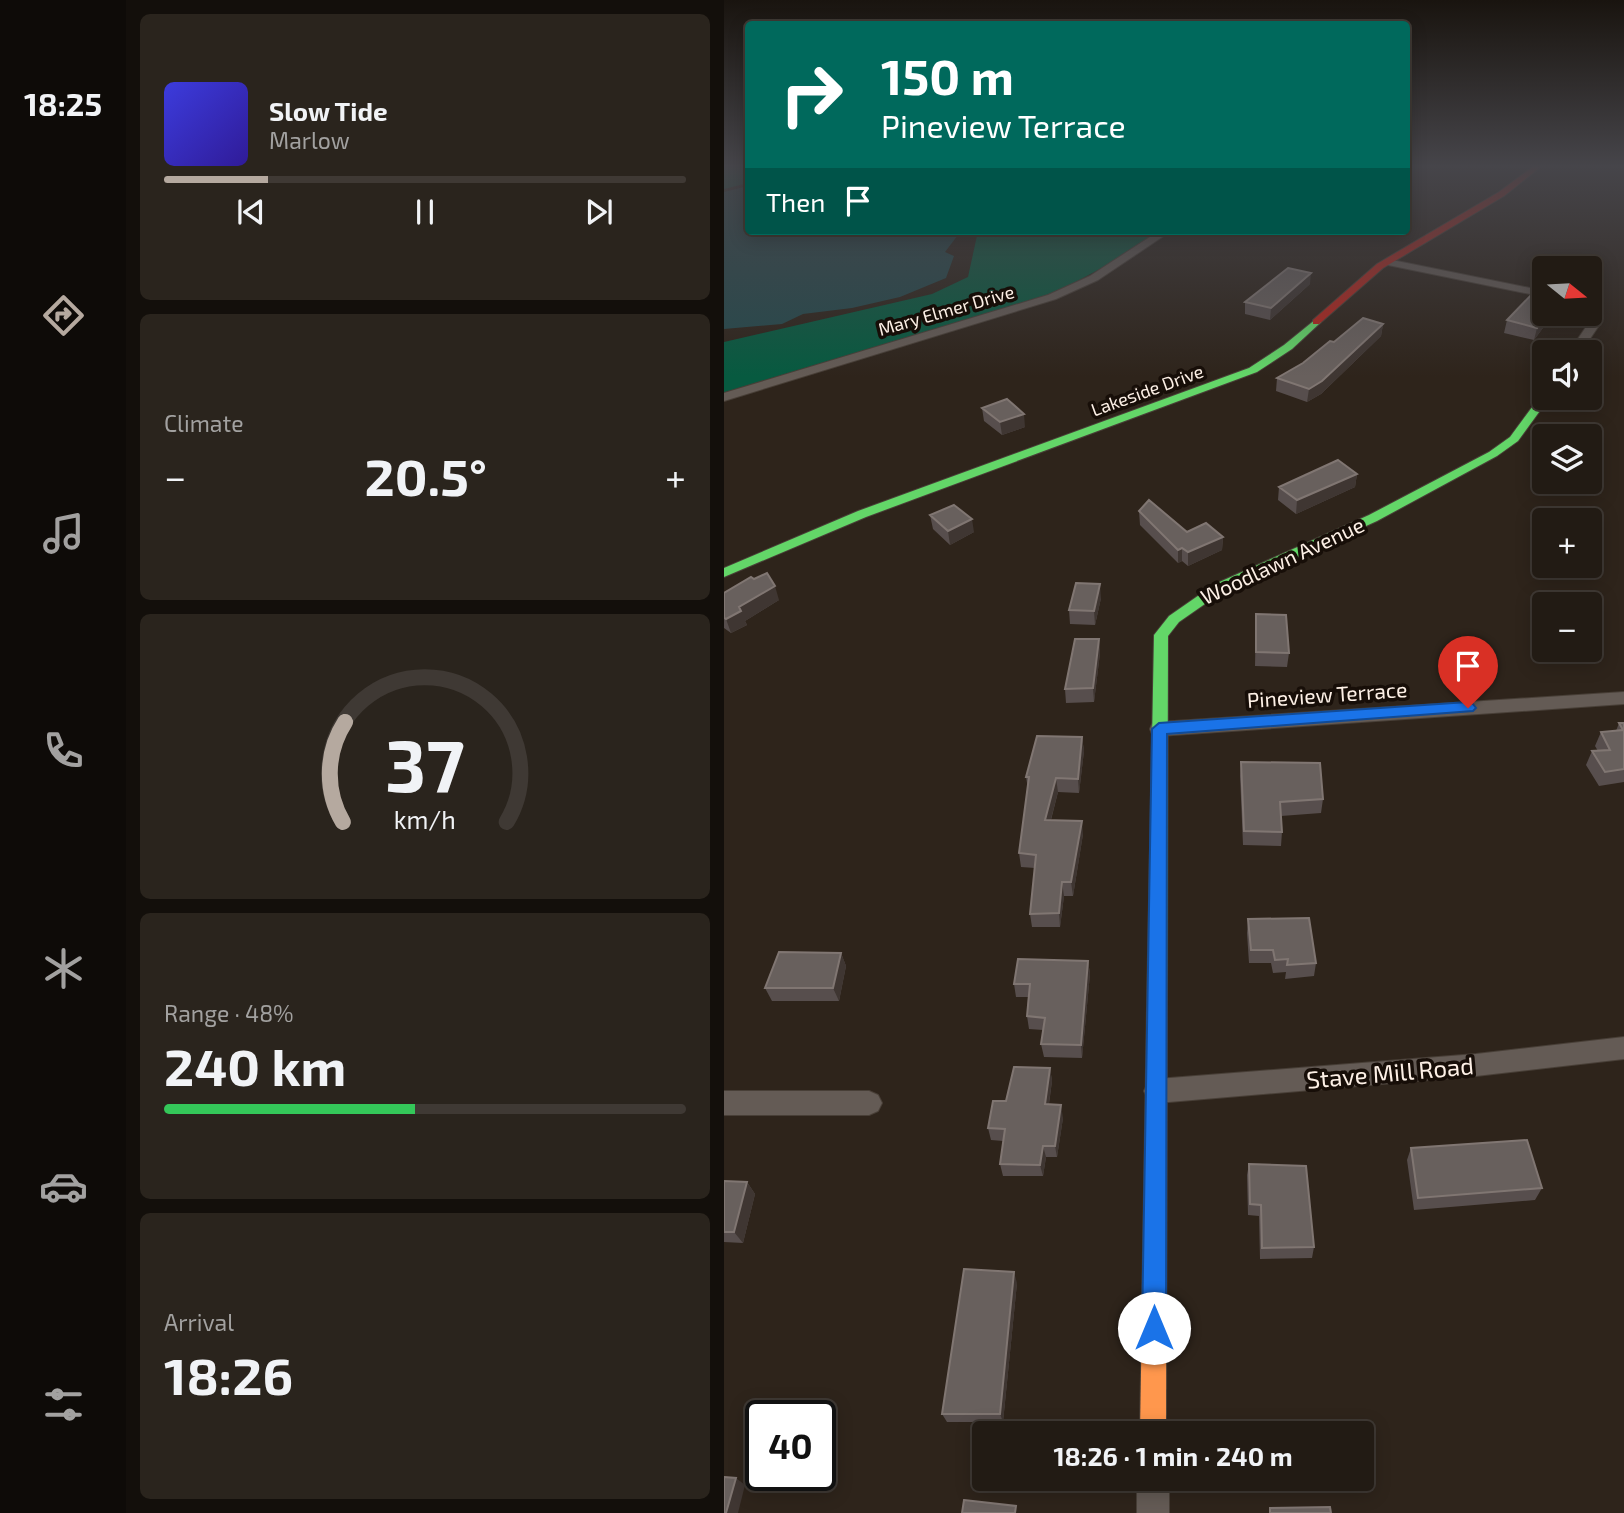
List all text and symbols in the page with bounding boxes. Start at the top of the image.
text: 150 m [881,46,1014,105]
icon: right [766,49,857,140]
text: 18:25 [24,84,102,122]
text: Slow Tide [269,95,388,126]
text: Pineview Terrace [881,106,1126,144]
text: Marlow [269,126,350,154]
icon: arrive [839,182,877,220]
text: Then [766,186,825,217]
icon: previous [232,193,270,231]
icon: pause [406,193,444,231]
icon: next [580,193,618,231]
north arrow [1532,256,1602,326]
map controls [1532,256,1602,662]
street label: Mary Elmer Drive [875,280,1017,340]
icon: directions [39,291,88,340]
button: sound [1532,340,1602,410]
street label: Lakeside Drive [1088,359,1206,421]
text: Climate [164,409,244,437]
button: layers [1532,424,1602,494]
text: 20.5° [364,444,487,506]
text: − [164,453,186,499]
text: + [665,453,686,499]
button: + [1532,508,1602,578]
icon: music [39,509,88,558]
street label: Woodlawn Avenue [1196,511,1368,609]
button: − [1532,592,1602,662]
pin [1438,636,1498,708]
icon: arrive [1449,647,1487,685]
street label: Pineview Terrace [1246,676,1408,712]
text: 37 [385,720,465,808]
icon: phone [39,726,88,775]
text: km/h [394,804,456,834]
icon: climate [39,944,88,993]
text: Range · 48% [164,999,294,1027]
text: 240 km [164,1034,346,1096]
street label: Stave Mill Road [1305,1050,1475,1094]
icon: car [39,1162,88,1211]
position arrow [1117,1291,1191,1365]
text: Arrival [164,1308,234,1336]
text: 18:26 [164,1343,293,1405]
icon: filters [39,1380,88,1429]
speed limit sign: 40 [745,1400,836,1491]
text: 18:26 · 1 min · 240 m [1053,1440,1293,1471]

